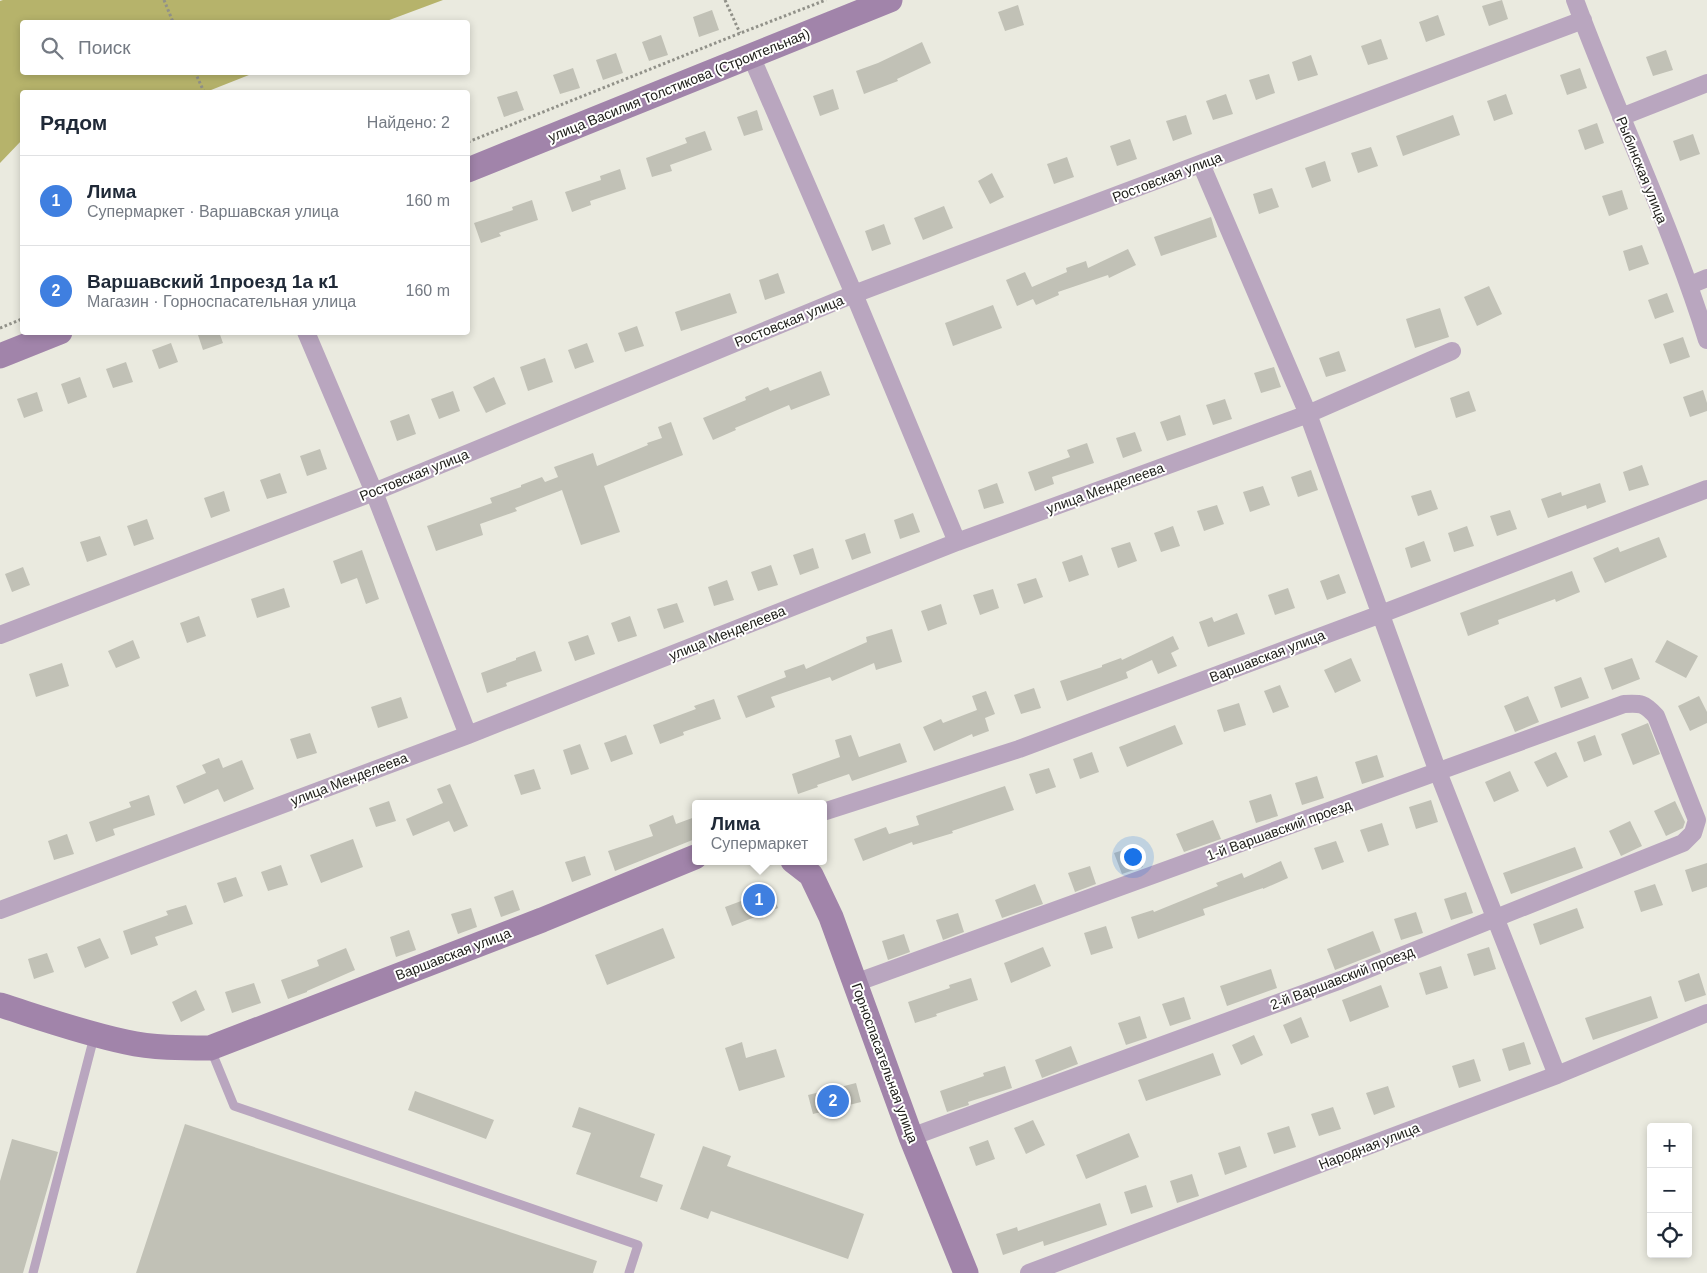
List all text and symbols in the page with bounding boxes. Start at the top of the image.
search box [20,20,470,75]
street label: улица Василия Толстикова (Строительная) [546,25,812,145]
icon: search [38,34,66,62]
text: Поиск [78,37,131,58]
text: Рядом [40,111,107,134]
text: Найдено: 2 [367,114,450,131]
street label: Рыбинская улица [1613,114,1671,226]
street label: Ростовская улица [1110,149,1224,205]
text: Лима [87,181,136,202]
text: 1 [52,192,60,209]
text: 160 m [406,192,450,209]
text: Супермаркет · Варшавская улица [87,203,339,220]
text: Варшавский 1проезд 1а к1 [87,271,338,292]
text: 2 [52,282,60,299]
text: 160 m [406,282,450,299]
street label: Ростовская улица [732,292,846,350]
text: Магазин · Горноспасательная улица [87,293,356,310]
street label: Ростовская улица [357,446,471,504]
street label: улица Менделеева [1044,459,1166,517]
street label: улица Менделеева [667,602,788,664]
street label: Варшавская улица [1207,627,1327,685]
street label: улица Менделеева [288,749,410,809]
street label: 1-й Варшавский проезд [1204,796,1354,864]
popup [692,800,827,865]
text: Лима [711,813,760,834]
text: Супермаркет [711,835,808,852]
your location [1120,844,1146,870]
pin: 1 [743,881,775,919]
street label: Варшавская улица [393,925,513,983]
street label: 2-й Варшавский проезд [1268,943,1416,1013]
street label: Горноспасательная улица [849,981,922,1145]
pin: 2 [817,1082,849,1120]
street label: Народная улица [1316,1119,1422,1173]
map controls [1647,1123,1692,1258]
button: + [1647,1123,1692,1168]
button: − [1647,1168,1692,1213]
button: locate [1647,1213,1692,1258]

